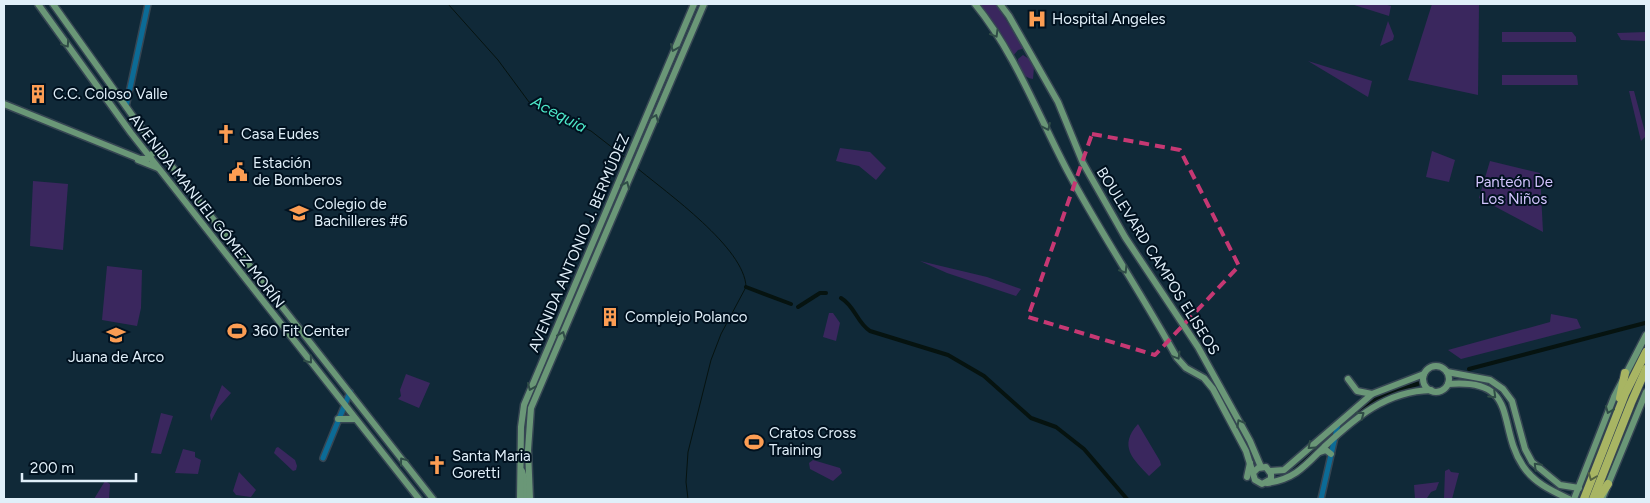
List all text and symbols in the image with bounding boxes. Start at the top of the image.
hospital icon: Hospital Angeles [1026,8,1048,30]
place label: Hospital Angeles [1052,10,1166,28]
one-way arrow [988,28,998,37]
one-way arrow [60,38,69,48]
one-way arrow [670,44,680,52]
building icon: C.C. Coloso Valle [27,83,49,105]
place label: C.C. Coloso Valle [53,85,168,103]
water label: Acequia [527,91,590,136]
street label: AVENIDA MANUEL GÓMEZ MORÍN [126,110,288,312]
one-way arrow [649,114,659,123]
one-way arrow [1040,122,1051,131]
church icon: Casa Eudes [215,123,237,145]
place label: Casa Eudes [241,125,319,143]
street label: AVENIDA ANTONIO J. BERMÚDEZ [525,131,633,355]
place label: Estación de Bomberos [253,154,342,189]
public building icon: Estación de Bomberos [227,161,249,183]
street label: BOULEVARD CAMPOS ELISEOS [1093,164,1223,358]
park label: Panteón De Los Niños [1475,173,1553,208]
one-way arrow [620,181,631,190]
place label: Colegio de Bachilleres #6 [314,195,408,230]
school or university icon: Colegio de Bachilleres #6 [288,202,310,224]
one-way arrow [1118,264,1128,273]
building icon: Complejo Polanco [599,306,621,328]
place label: Complejo Polanco [625,308,748,326]
sports icon: 360 Fit Center [226,320,248,342]
place label: 360 Fit Center [252,322,349,340]
school or university icon: Juana de Arco [105,324,127,346]
one-way arrow [556,331,567,340]
place label: Juana de Arco [68,348,164,366]
one-way arrow [1170,350,1180,359]
one-way arrow [304,355,313,364]
one-way arrow [527,382,538,391]
one-way arrow [1488,389,1497,398]
one-way arrow [1604,405,1615,414]
one-way arrow [1355,413,1364,421]
one-way arrow [1236,419,1246,428]
place label: Cratos Cross Training [769,424,856,459]
sports icon: Cratos Cross Training [743,431,765,453]
one-way arrow [1307,440,1316,449]
place label: Santa Maria Goretti [452,447,531,482]
scale bar [22,450,136,482]
church icon: Santa Maria Goretti [426,454,448,476]
one-way arrow [400,457,409,467]
text: 200 m [30,459,74,477]
one-way arrow [1534,463,1543,472]
one-way arrow [1588,473,1598,481]

